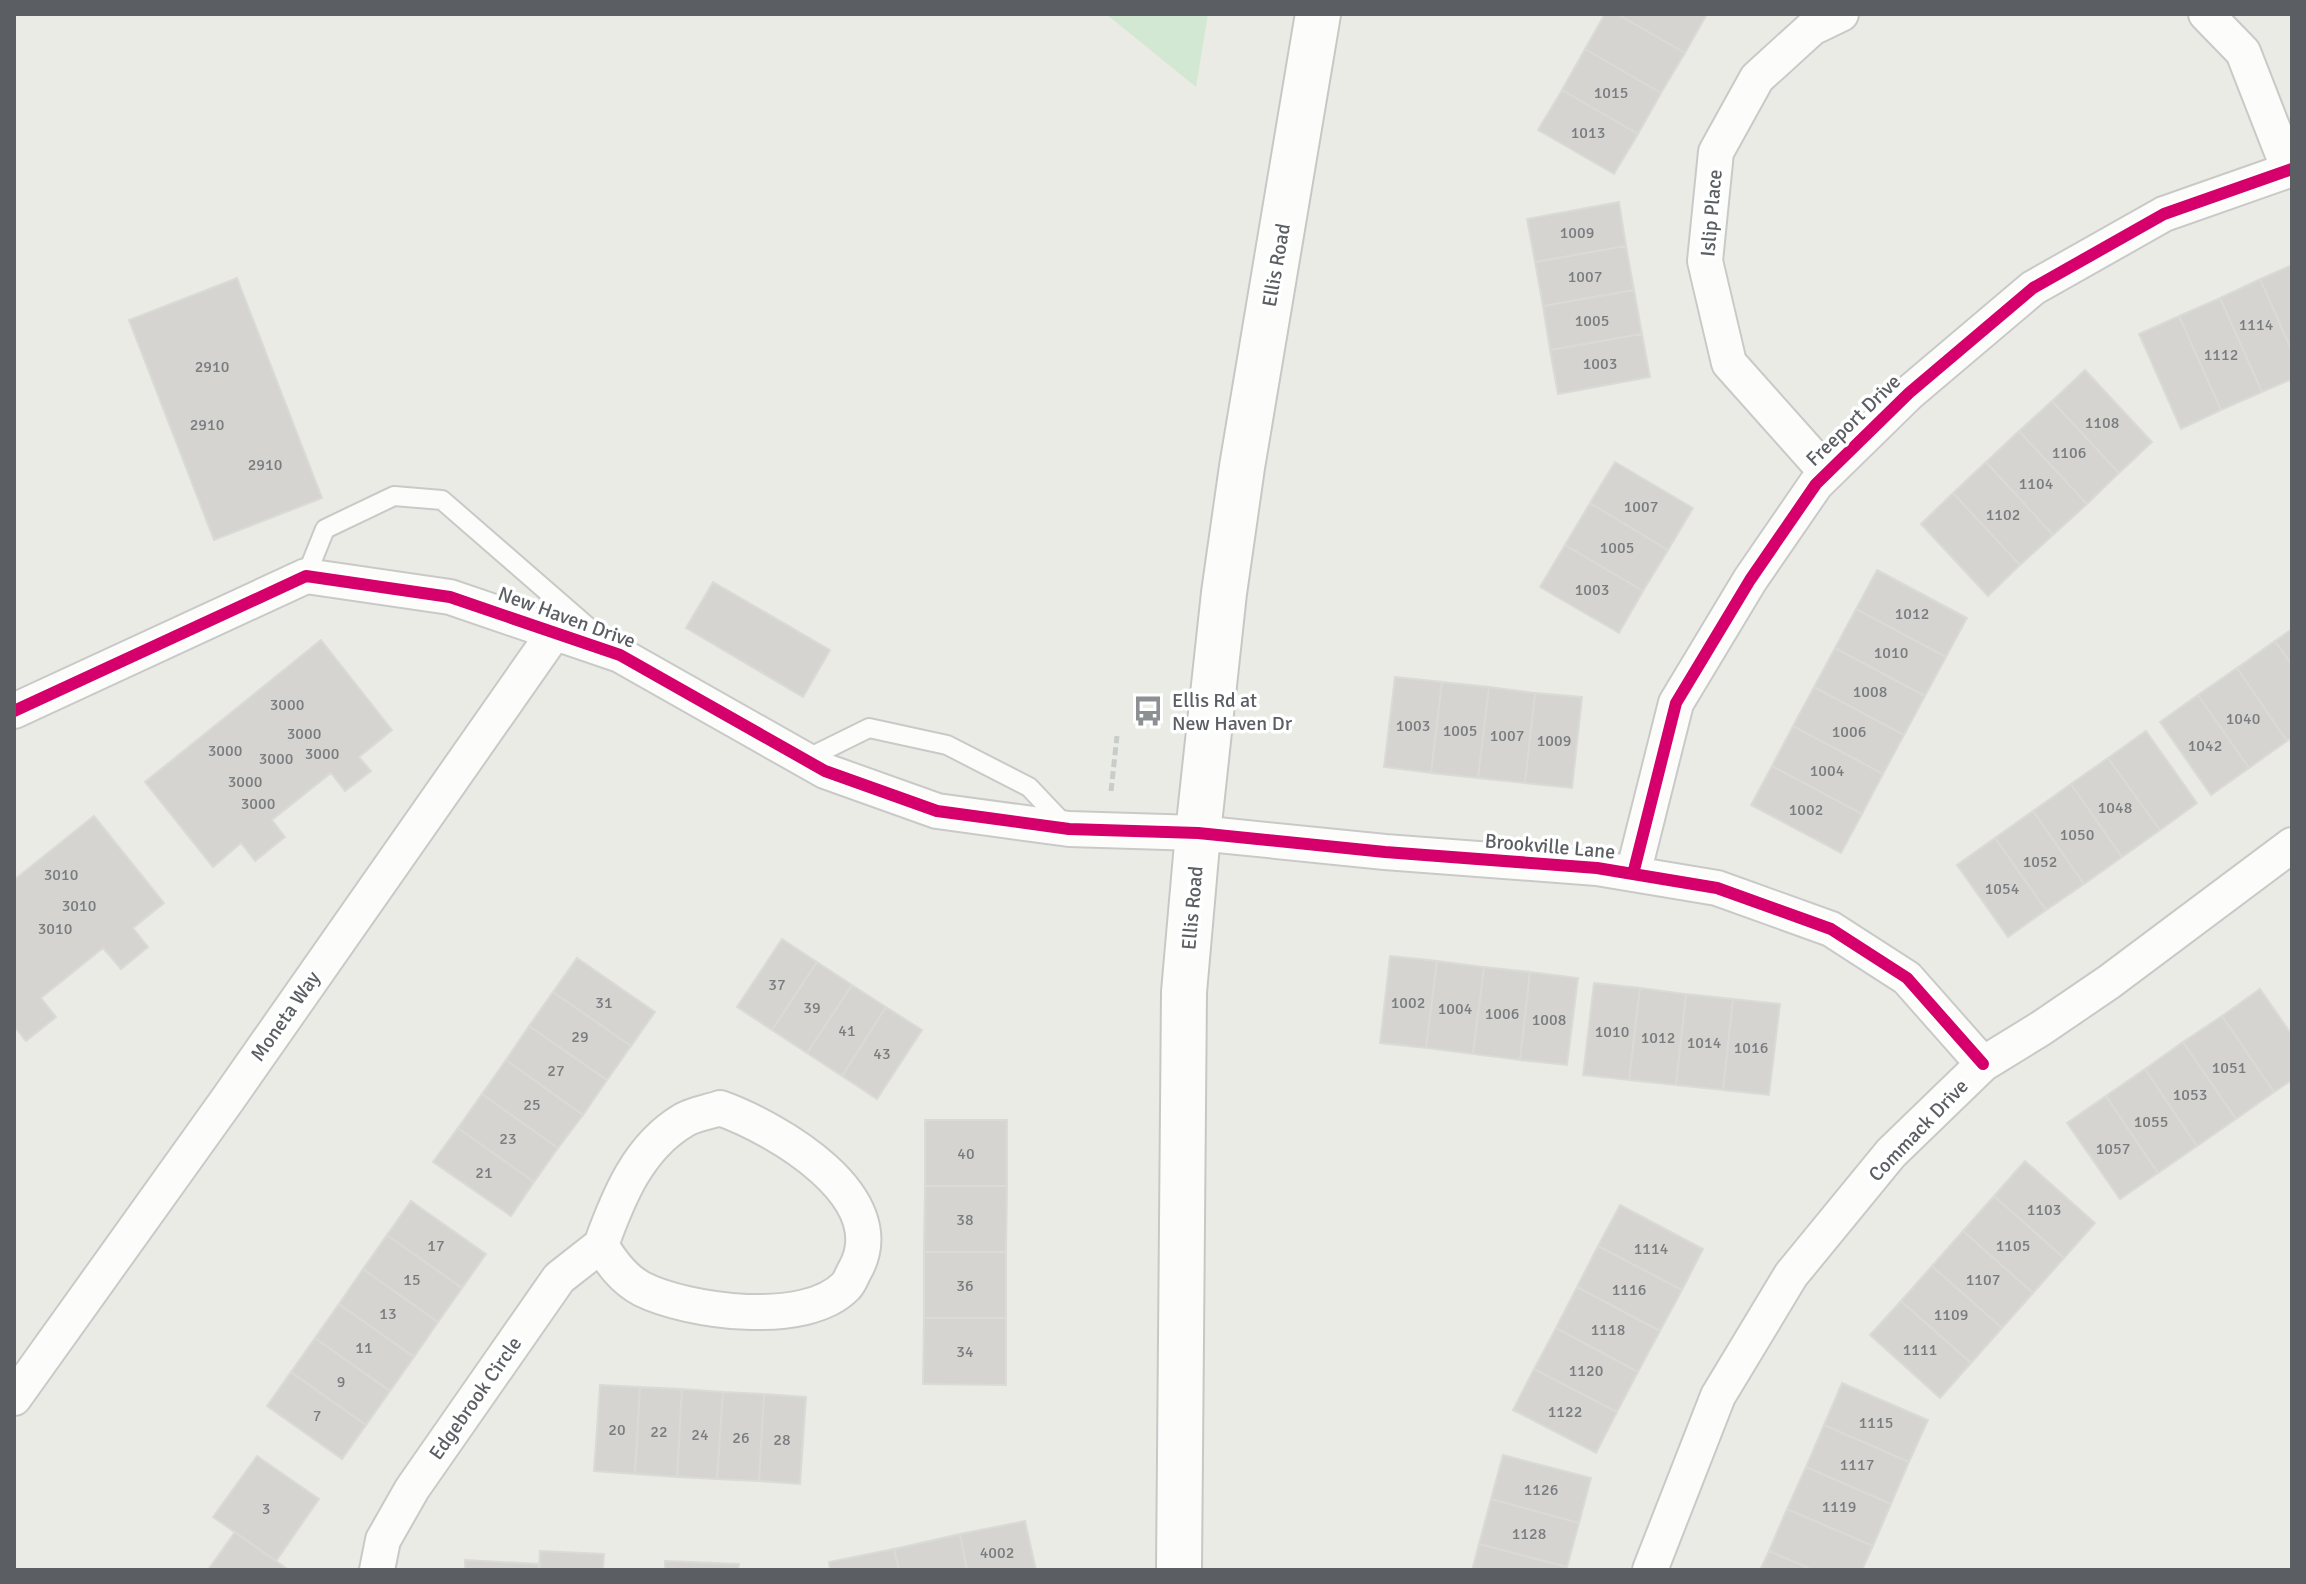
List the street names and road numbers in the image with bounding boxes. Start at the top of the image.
street label: Islip Place [1695,168,1728,258]
street label: Ellis Road [1257,221,1296,309]
street label: Freeport Drive [1801,369,1906,472]
street label: New Haven Drive [495,581,639,654]
street label: Brookville Lane [1484,828,1616,865]
street label: Ellis Road [1176,865,1209,951]
street label: Moneta Way [245,966,326,1066]
street label: Commack Drive [1863,1074,1974,1187]
street label: Edgebrook Circle [424,1332,527,1465]

